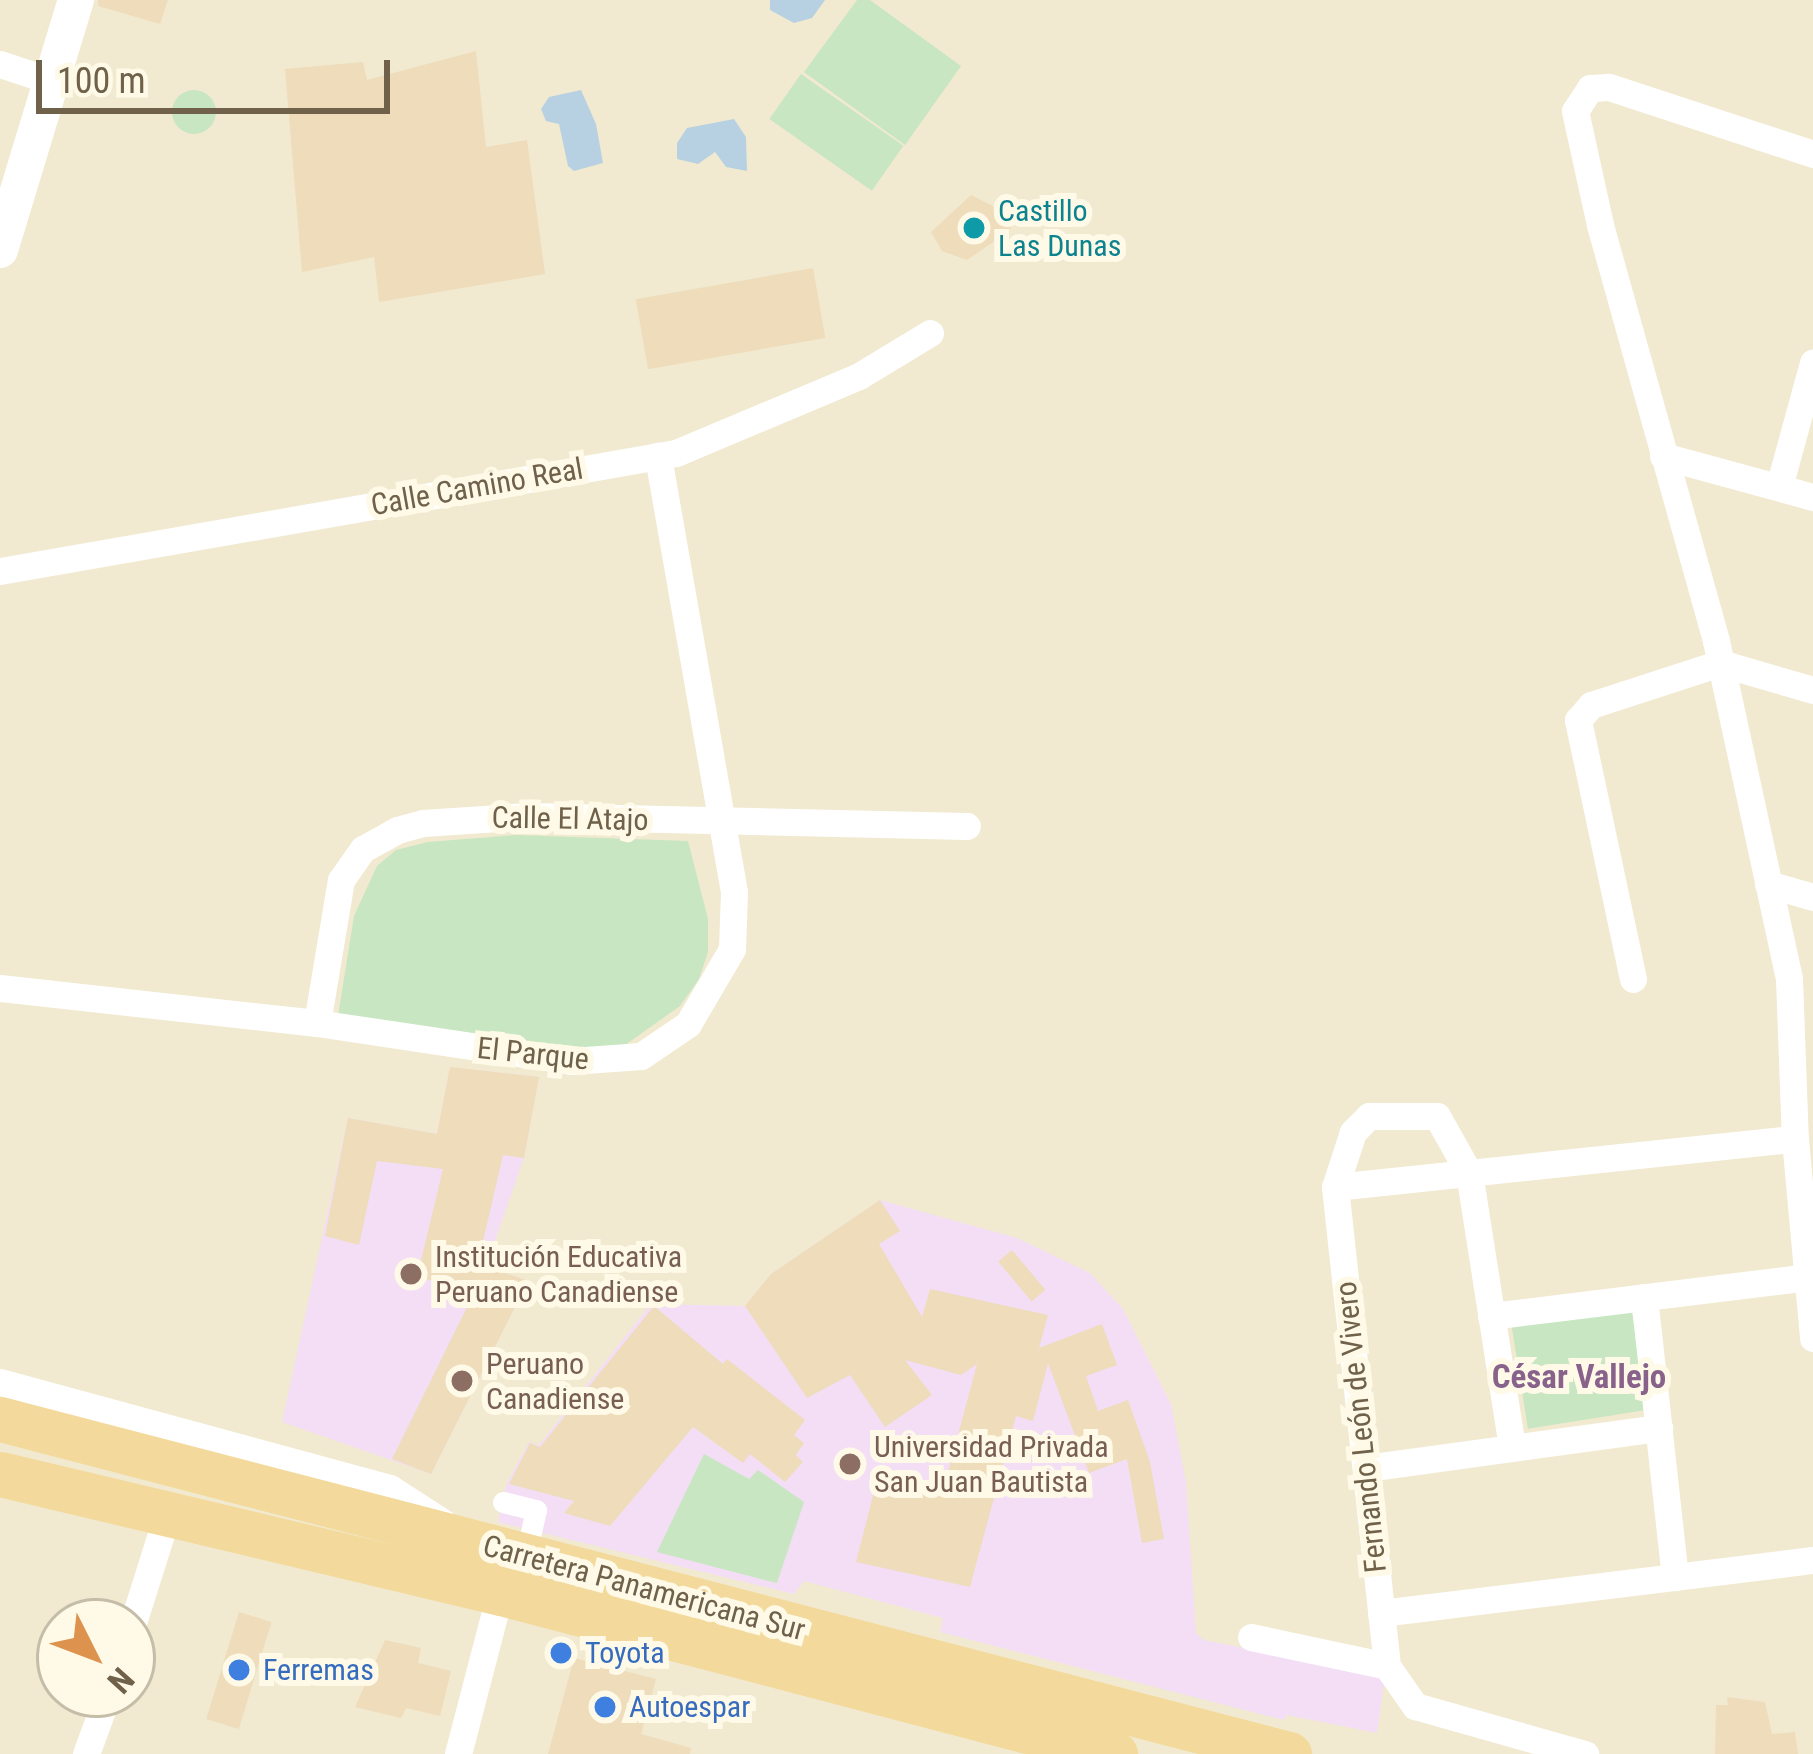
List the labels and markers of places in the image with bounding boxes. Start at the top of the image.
place label: Castillo Las Dunas [998,193,1121,264]
marker: Castillo Las Dunas [961,215,987,241]
place label: Institución Educativa Peruano Canadiense [435,1239,682,1310]
marker: Institución Educativa Peruano Canadiense [398,1261,424,1287]
place label: Peruano Canadiense [486,1346,624,1416]
marker: Peruano Canadiense [449,1368,475,1394]
place label: Universidad Privada San Juan Bautista [874,1429,1109,1500]
marker: Universidad Privada San Juan Bautista [837,1451,863,1477]
place label: Toyota [585,1635,665,1671]
marker: Toyota [548,1640,574,1666]
place label: Ferremas [263,1652,374,1688]
marker: Ferremas [226,1657,252,1683]
place label: Autoespar [629,1689,750,1725]
marker: Autoespar [592,1694,618,1720]

